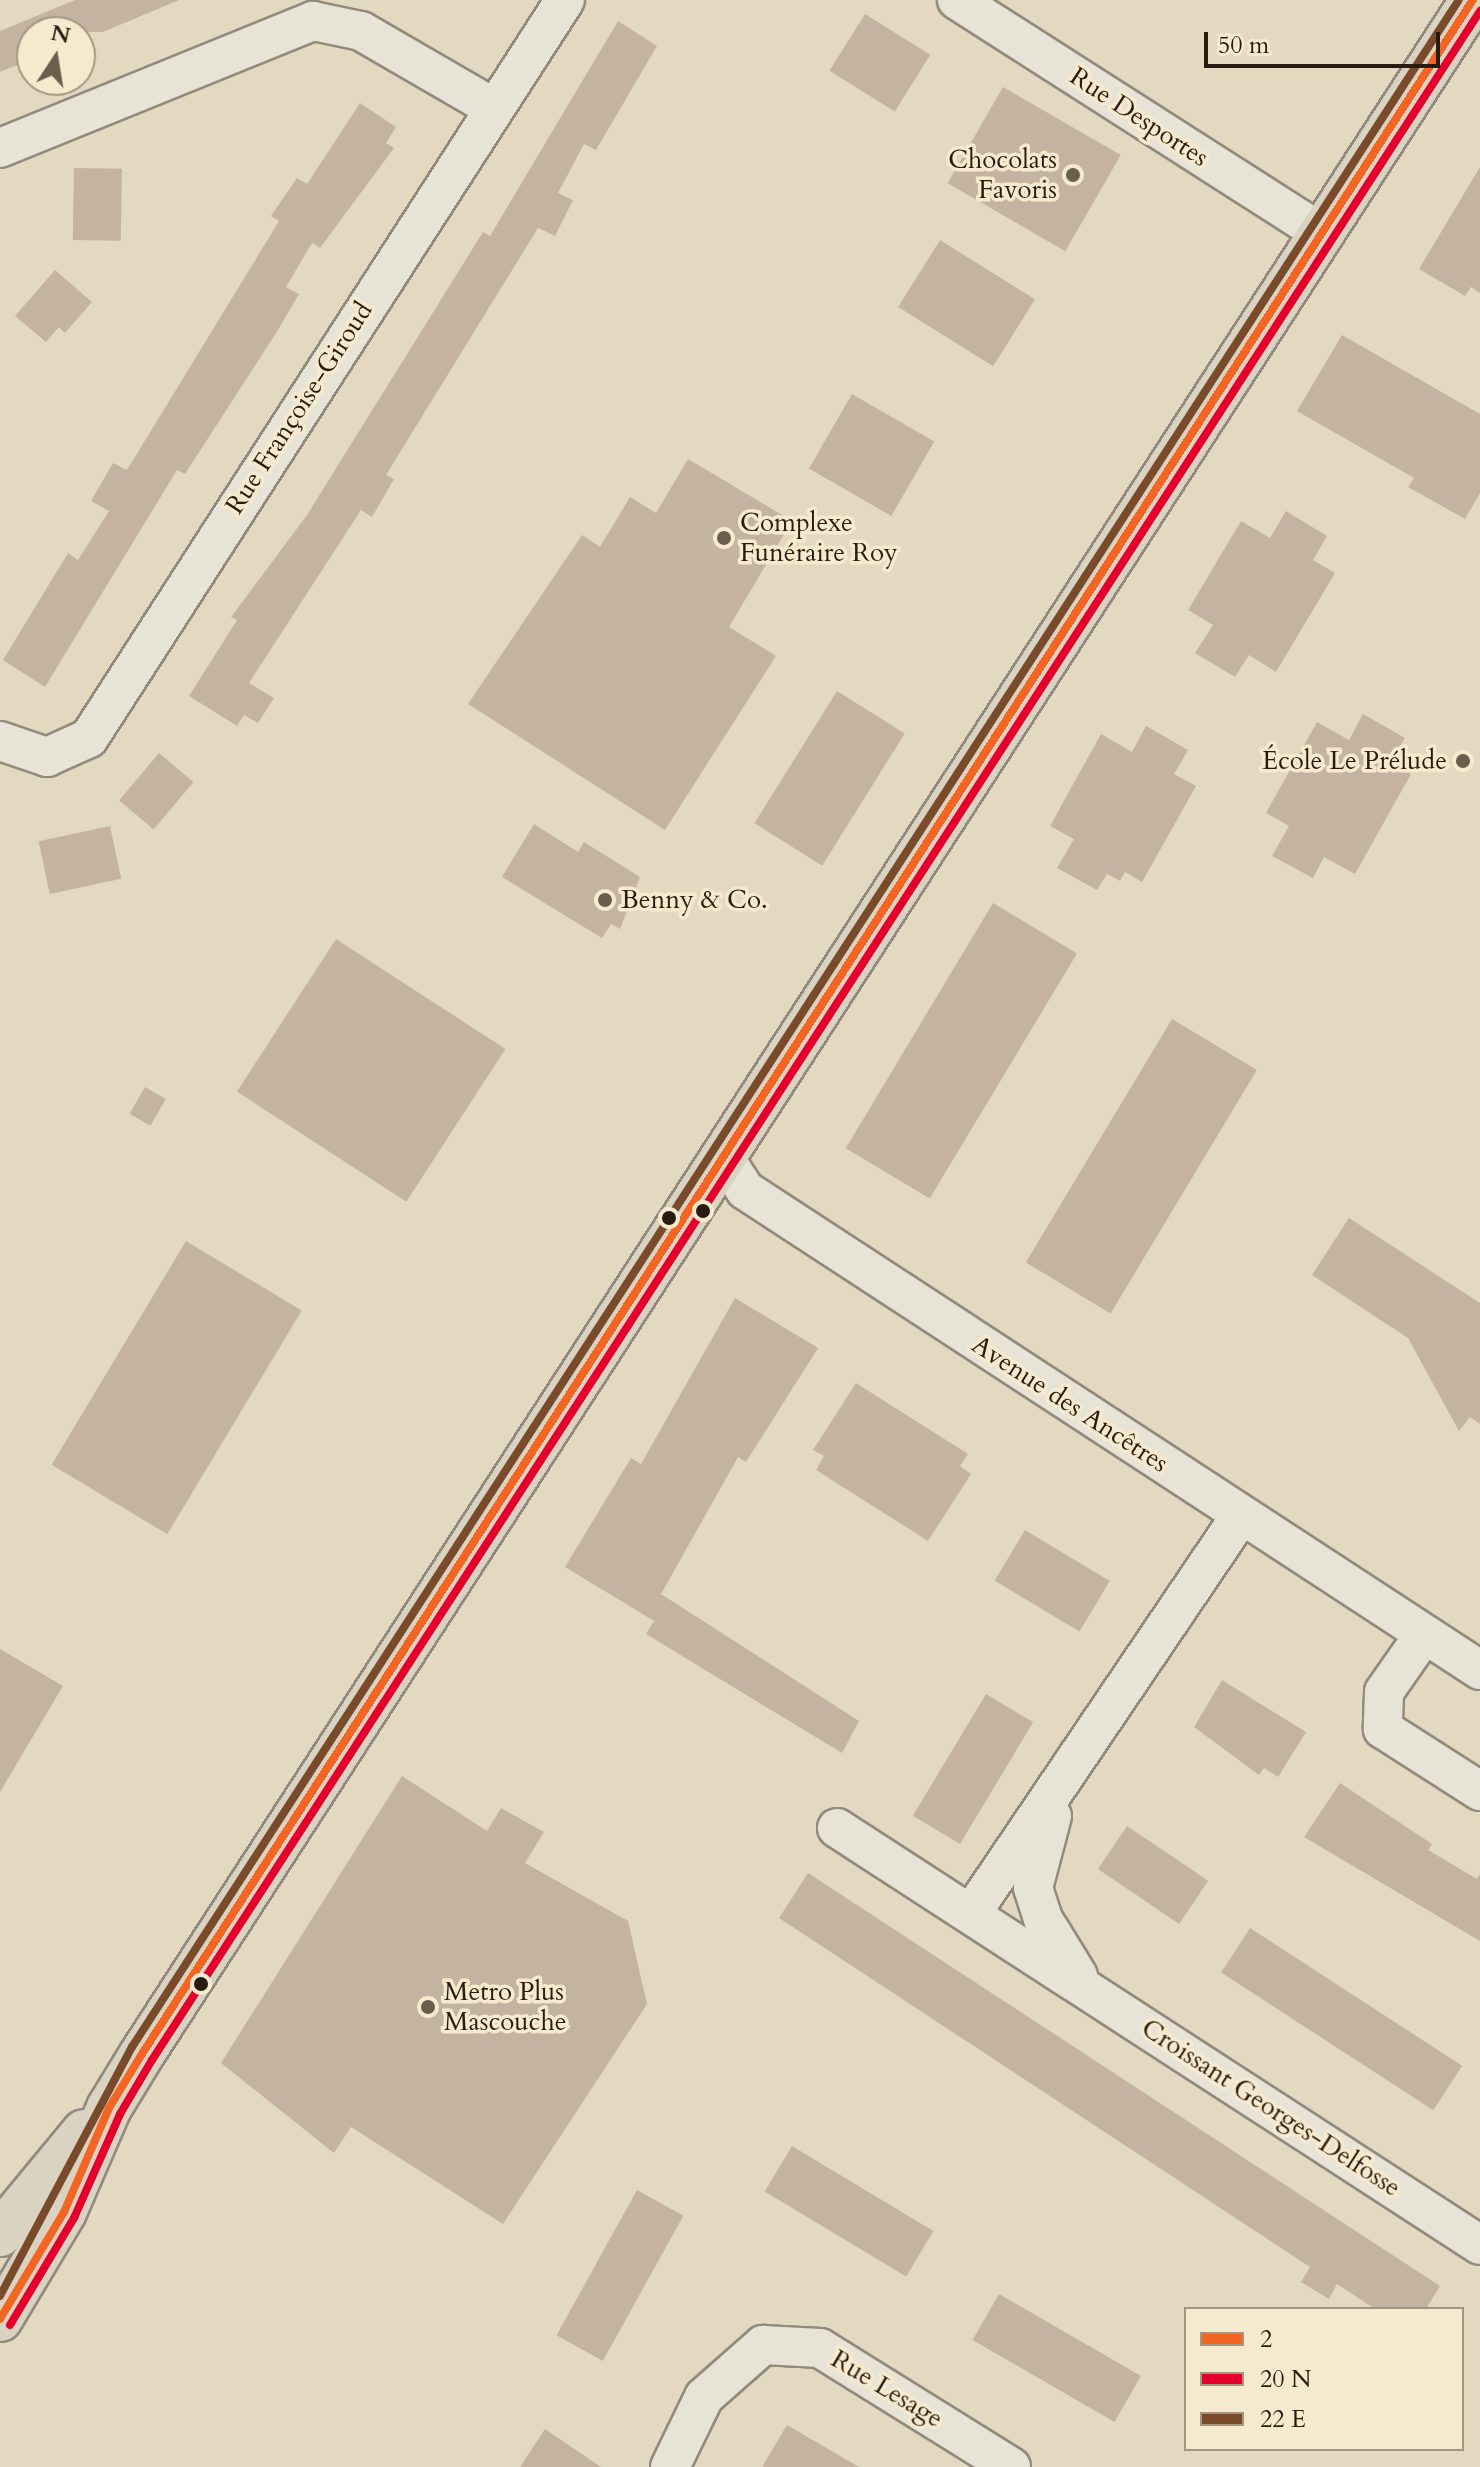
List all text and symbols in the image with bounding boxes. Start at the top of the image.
north arrow [16,16,96,96]
scale bar [1208,16,1444,66]
text: N [48,18,73,51]
text: 50 m [1218,29,1269,62]
street label: Rue Desportes [1064,61,1214,173]
place label: Chocolats Favoris [948,144,1057,206]
marker: Chocolats Favoris [1064,166,1082,184]
street label: Rue Françoise-Giroud [219,296,379,520]
place label: Complexe Funéraire Roy [740,507,898,568]
marker: Complexe Funéraire Roy [715,529,733,547]
place label: École Le Prélude [1262,745,1447,777]
marker: École Le Prélude [1454,752,1472,770]
place label: Benny & Co. [621,884,768,916]
marker: Benny & Co. [596,891,614,909]
unlabelled marker [695,1203,711,1219]
unlabelled marker [661,1210,677,1226]
street label: Avenue des Ancêtres [966,1329,1174,1479]
unlabelled marker [193,1976,209,1992]
place label: Metro Plus Mascouche [444,1976,567,2038]
marker: Metro Plus Mascouche [419,1998,437,2016]
street label: Croissant Georges-Delfosse [1136,2013,1406,2203]
legend [1184,2307,1464,2451]
text: 2 [1260,2323,1272,2356]
street label: Rue Lesage [825,2343,949,2435]
text: 20 N [1260,2363,1312,2396]
text: 22 E [1260,2403,1306,2436]

